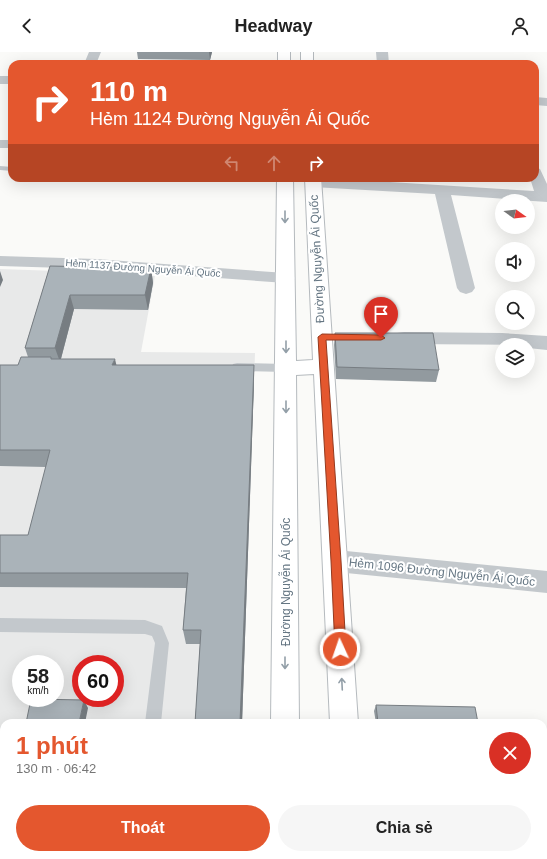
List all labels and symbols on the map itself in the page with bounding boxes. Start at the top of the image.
street label: Đường Nguyễn Ái Quốc [306,194,327,324]
north arrow [495,194,535,234]
one-way arrow [281,210,289,223]
street label: Hẻm 1137 Đường Nguyễn Ái Quốc [65,256,221,279]
pin [364,297,398,338]
one-way arrow [282,340,290,353]
one-way arrow [282,400,290,413]
street label: Đường Nguyễn Ái Quốc [278,518,293,646]
street label: Hẻm 1096 Đường Nguyễn Ái Quốc [348,554,536,589]
position arrow [319,628,361,670]
speed limit sign: 60 [72,655,124,707]
one-way arrow [281,656,289,669]
one-way arrow [338,678,346,691]

